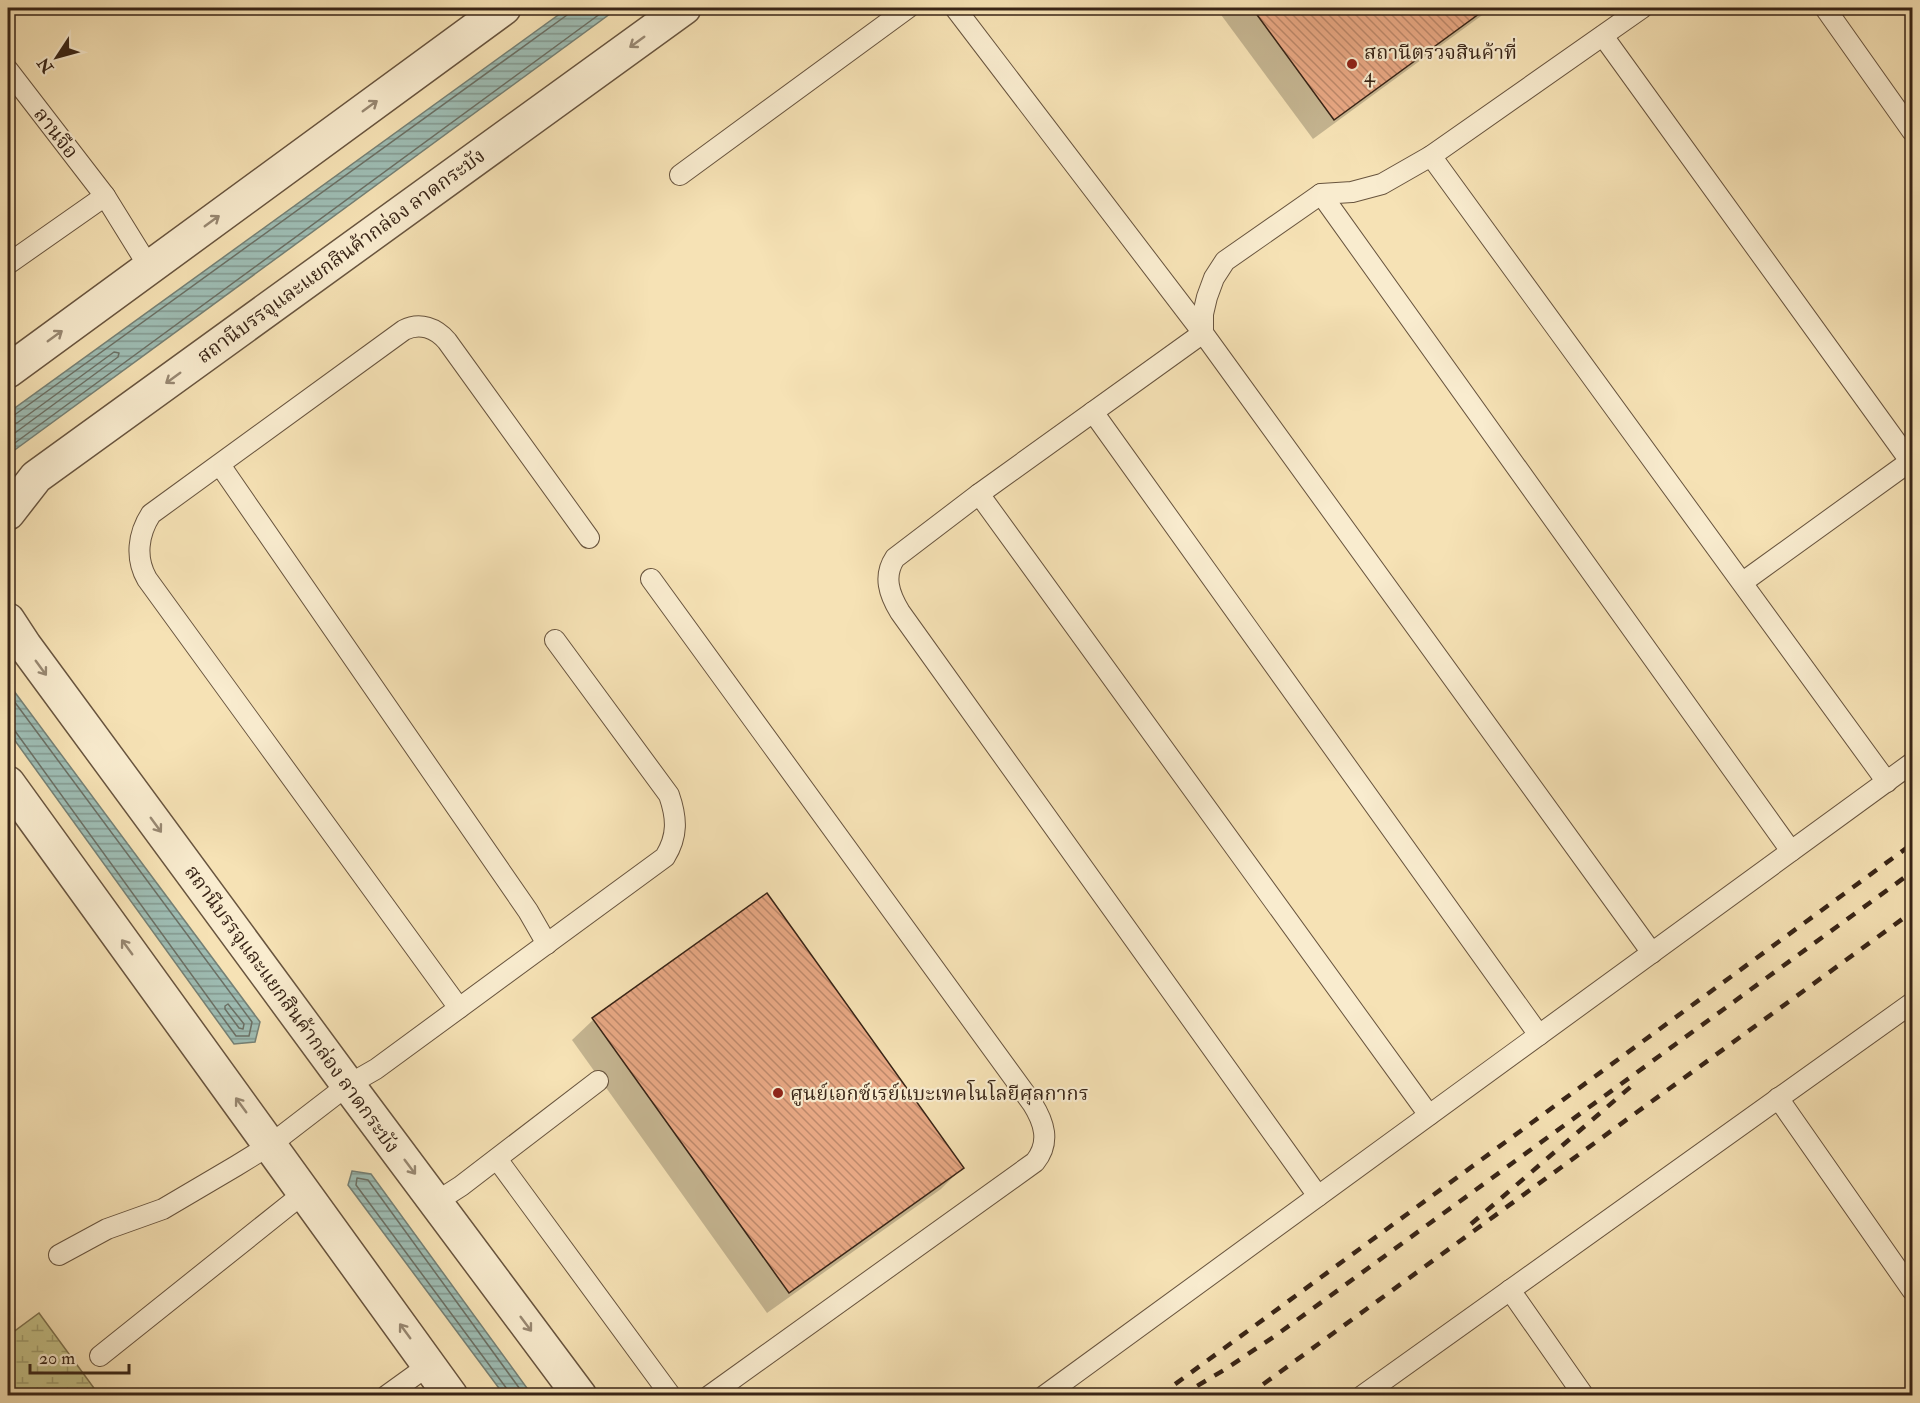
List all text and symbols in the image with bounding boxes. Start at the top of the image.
north arrow [27,27,87,87]
one-way arrow [629,36,645,48]
place label: สถานีตรวจสินค้าที่ 4 [1364,37,1517,88]
text: N [33,53,59,78]
marker: สถานีตรวจสินค้าที่ 4 [1345,57,1359,71]
one-way arrow [361,100,377,112]
street label: ลานจือ [28,102,84,164]
street label: สถานีบรรจุและแยกสินค้ากล่อง ลาดกระบัง [192,143,490,369]
one-way arrow [204,215,220,227]
one-way arrow [46,330,62,342]
one-way arrow [165,372,181,384]
one-way arrow [35,659,47,675]
one-way arrow [150,816,163,832]
street label: สถานีบรรจุและแยกสินค้ากล่อง ลาดกระบัง [179,860,405,1158]
one-way arrow [121,940,133,956]
place label: ศูนย์เอกซ์เรย์แบะเทคโนโลยีศุลกากร [790,1079,1089,1106]
marker: ศูนย์เอกซ์เรย์แบะเทคโนโลยีศุลกากร [771,1086,785,1100]
one-way arrow [235,1098,247,1114]
one-way arrow [403,1159,416,1175]
one-way arrow [520,1315,533,1331]
one-way arrow [398,1324,411,1340]
scale bar [30,1337,129,1375]
text: 20 m [39,1347,75,1370]

